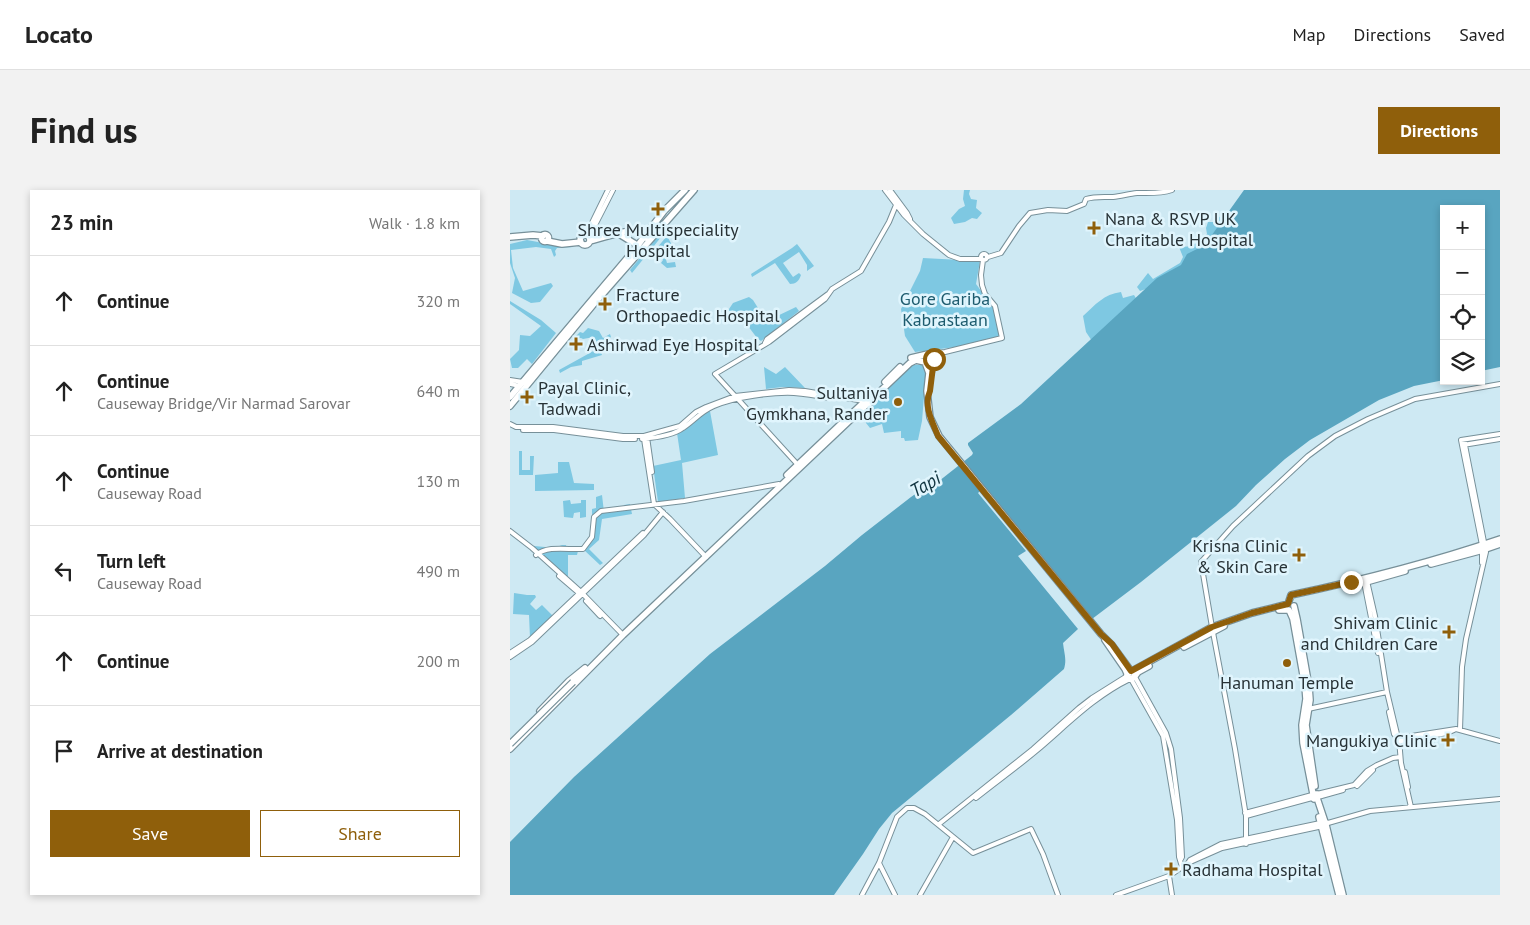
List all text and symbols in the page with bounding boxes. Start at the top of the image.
text: Locato [25,19,93,50]
text: Map [1293,23,1325,46]
text: Directions [1353,23,1431,46]
text: Saved [1459,23,1505,46]
text: Find us [30,107,138,153]
button: Directions [1378,107,1500,154]
marker: Shree Multispeciality Hospital [651,202,665,216]
map controls [1440,205,1485,385]
button: + [1440,205,1485,250]
place label: Nana & RSVP UK Charitable Hospital [1105,207,1254,251]
text: 23 min [50,209,113,236]
text: Walk · 1.8 km [369,213,460,233]
place label: Shree Multispeciality Hospital [577,218,739,262]
marker: Nana & RSVP UK Charitable Hospital [1087,221,1101,235]
button: − [1440,250,1485,295]
place label: Fracture Orthopaedic Hospital [616,283,780,327]
icon: ahead [50,287,78,315]
park label: Gore Gariba Kabrastaan [900,287,990,331]
text: Continue [97,289,169,313]
text: 320 m [417,291,460,311]
button: locate [1440,295,1485,340]
marker: Fracture Orthopaedic Hospital [598,297,612,311]
place label: Ashirwad Eye Hospital [587,333,759,356]
marker: Ashirwad Eye Hospital [569,337,583,351]
button: layers [1440,340,1485,385]
route start [923,348,946,371]
text: Continue [97,369,169,393]
place label: Payal Clinic, Tadwadi [538,376,631,420]
icon: ahead [50,377,78,405]
text: 640 m [417,381,460,401]
place label: Sultaniya Gymkhana, Rander [746,381,888,425]
marker: Payal Clinic, Tadwadi [520,390,534,404]
text: Causeway Bridge/Vir Narmad Sarovar [97,393,350,413]
marker: Sultaniya Gymkhana, Rander [892,396,904,408]
text: Continue [97,459,169,483]
water label: Tapi [905,465,946,502]
icon: ahead [50,467,78,495]
text: 130 m [417,471,460,491]
text: Causeway Road [97,483,202,503]
place label: Krisna Clinic & Skin Care [1192,534,1288,578]
marker: Krisna Clinic & Skin Care [1292,548,1306,562]
text: Turn left [97,549,166,573]
icon: left [50,557,78,585]
text: 490 m [417,561,460,581]
route end [1340,571,1363,594]
text: Causeway Road [97,573,202,593]
place label: Shivam Clinic and Children Care [1301,611,1438,655]
marker: Shivam Clinic and Children Care [1442,625,1456,639]
icon: ahead [50,647,78,675]
text: Continue [97,649,169,673]
text: 200 m [417,651,460,671]
marker: Hanuman Temple [1281,657,1293,669]
place label: Hanuman Temple [1220,671,1354,694]
place label: Mangukiya Clinic [1306,729,1437,752]
marker: Mangukiya Clinic [1441,733,1455,747]
icon: arrive [50,737,78,765]
text: Arrive at destination [97,739,263,763]
button: Save [50,810,250,857]
button: Share [260,810,460,857]
place label: Radhama Hospital [1182,858,1323,881]
marker: Radhama Hospital [1164,862,1178,876]

